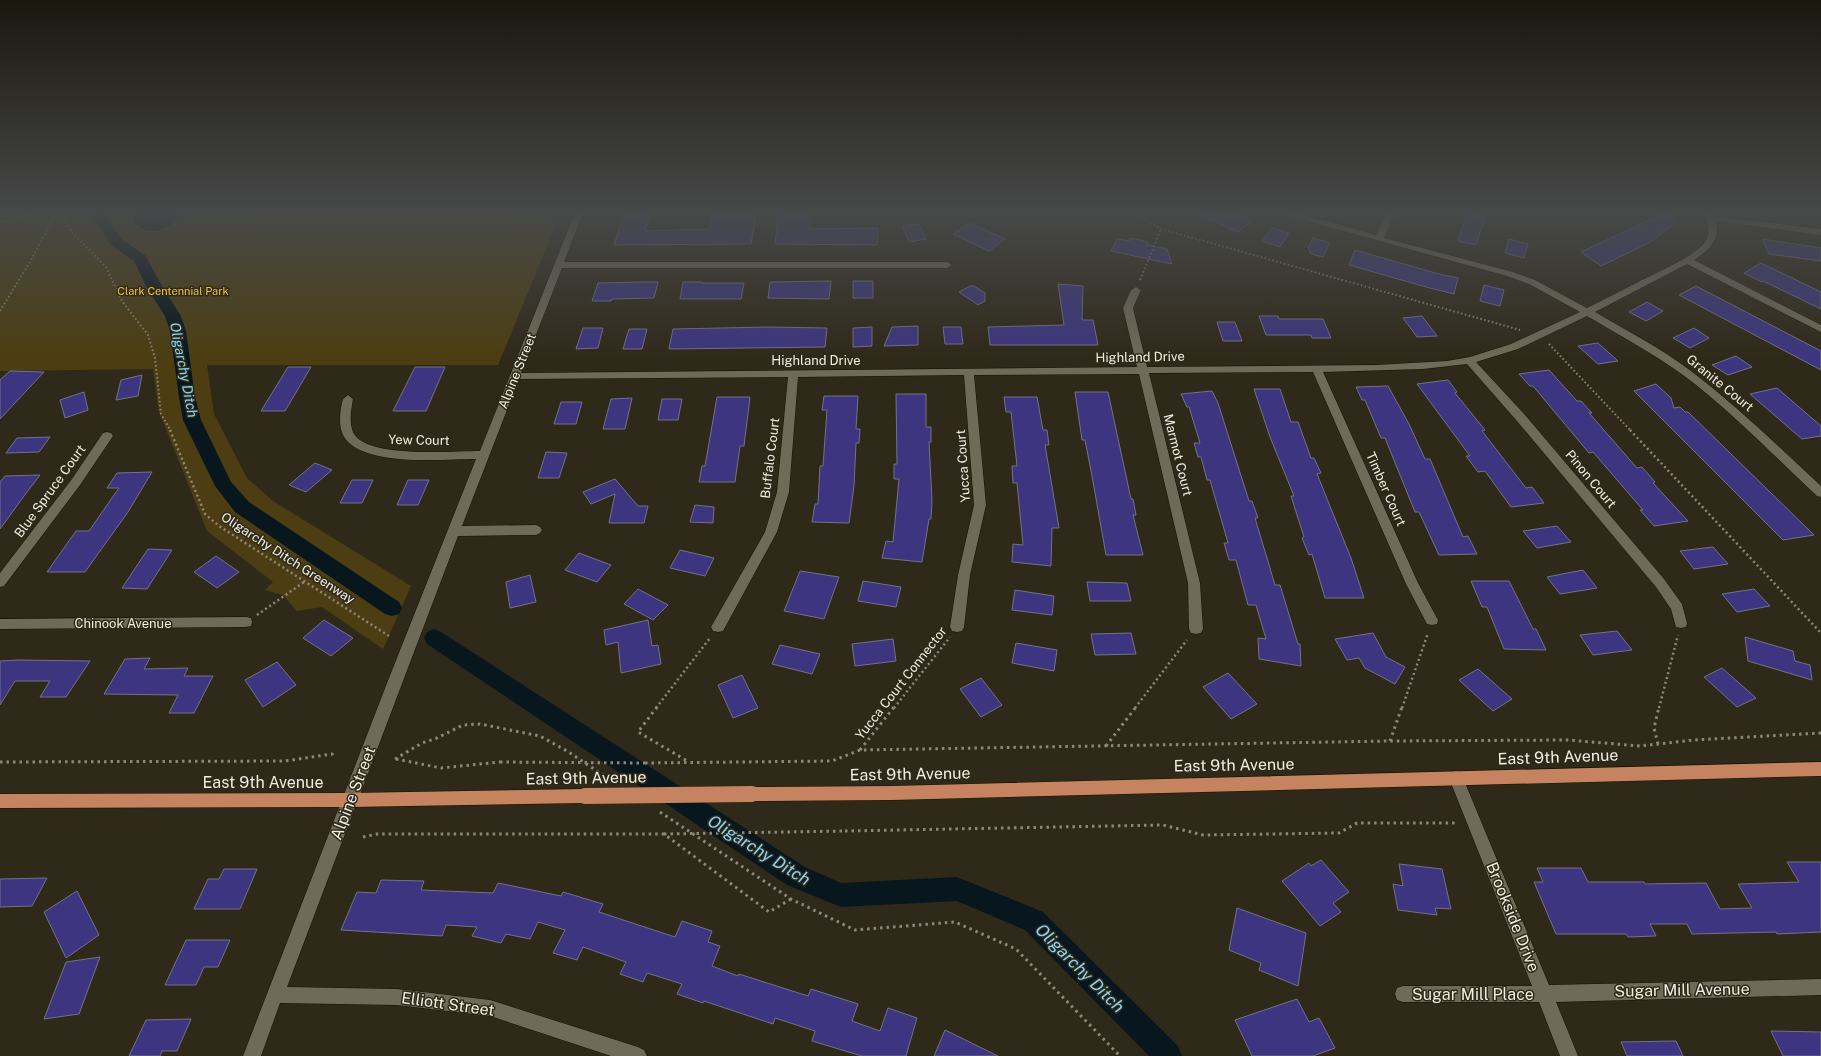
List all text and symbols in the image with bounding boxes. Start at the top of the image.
park label: Clark Centennial Park [117,285,229,297]
water label: Oligarchy Ditch [167,321,201,419]
street label: Alpine Street [495,331,539,411]
street label: Highland Drive [1095,349,1185,365]
street label: Granite Court [1684,352,1756,414]
street label: Highland Drive [771,353,861,368]
street label: Marmot Court [1161,412,1195,498]
street label: Buffalo Court [758,417,782,499]
street label: Yucca Court [953,429,973,503]
street label: Yew Court [388,432,450,448]
street label: Blue Spruce Court [11,442,89,540]
street label: Pinon Court [1562,447,1620,511]
street label: Timber Court [1363,450,1409,528]
street label: Oligarchy Ditch Greenway [218,509,358,607]
street label: Chinook Avenue [74,616,172,631]
street label: Yucca Court Connector [852,624,950,742]
street label: Alpine Street [326,744,380,842]
street label: East 9th Avenue [1497,745,1619,769]
street label: East 9th Avenue [1173,754,1295,776]
street label: East 9th Avenue [849,763,971,785]
street label: East 9th Avenue [525,767,647,789]
street label: East 9th Avenue [203,773,323,792]
water label: Oligarchy Ditch [704,810,814,890]
street label: Brookside Drive [1482,859,1544,975]
water label: Oligarchy Ditch [1031,919,1129,1017]
street label: Sugar Mill Avenue [1614,979,1750,1001]
street label: Sugar Mill Place [1412,985,1534,1004]
street label: Elliott Street [400,988,496,1020]

